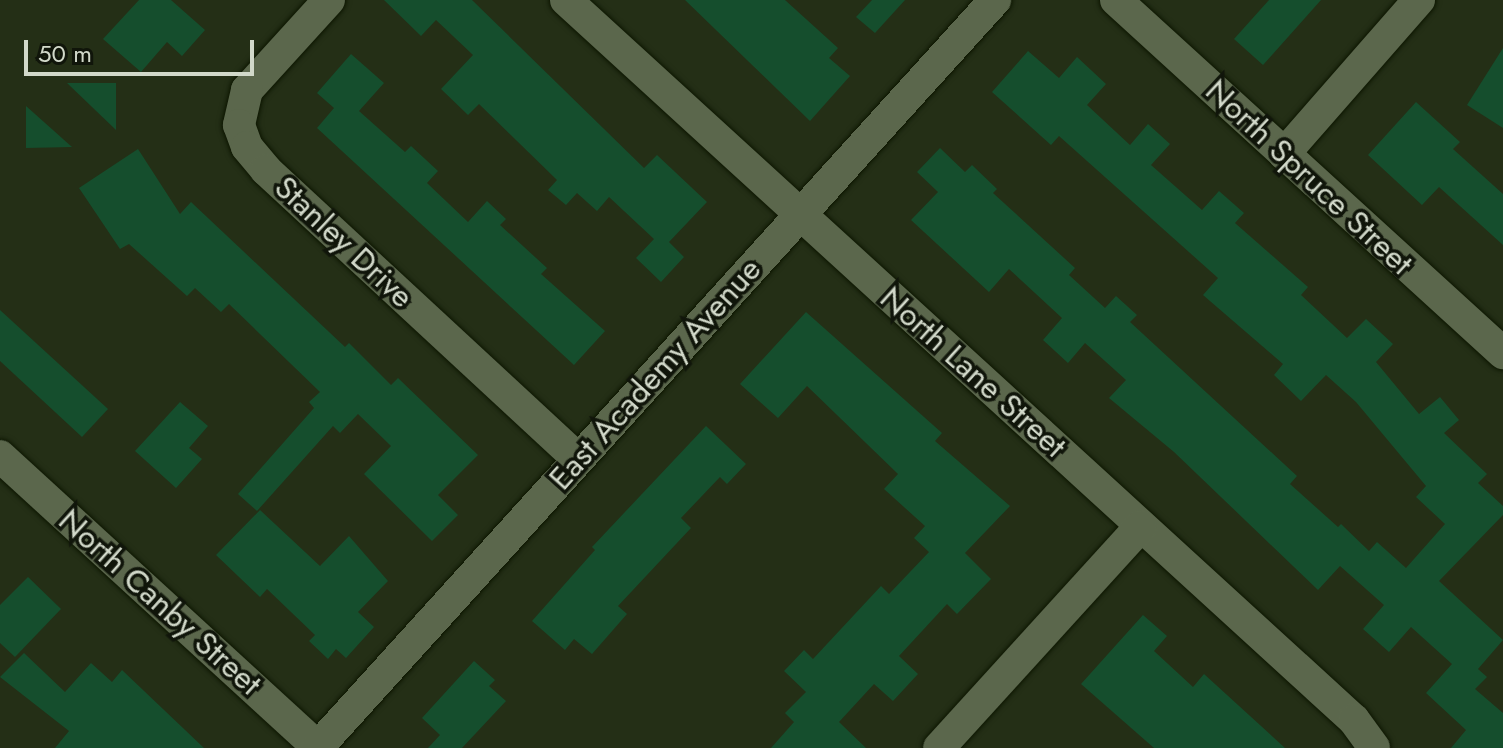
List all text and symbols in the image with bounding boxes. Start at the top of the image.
scale bar [28,24,258,74]
text: 50 m [38,36,92,71]
street label: North Spruce Street [1198,71,1420,283]
street label: Stanley Drive [267,168,421,316]
street label: East Academy Avenue [541,250,769,498]
street label: North Lane Street [872,279,1074,465]
street label: North Canby Street [51,501,269,703]

